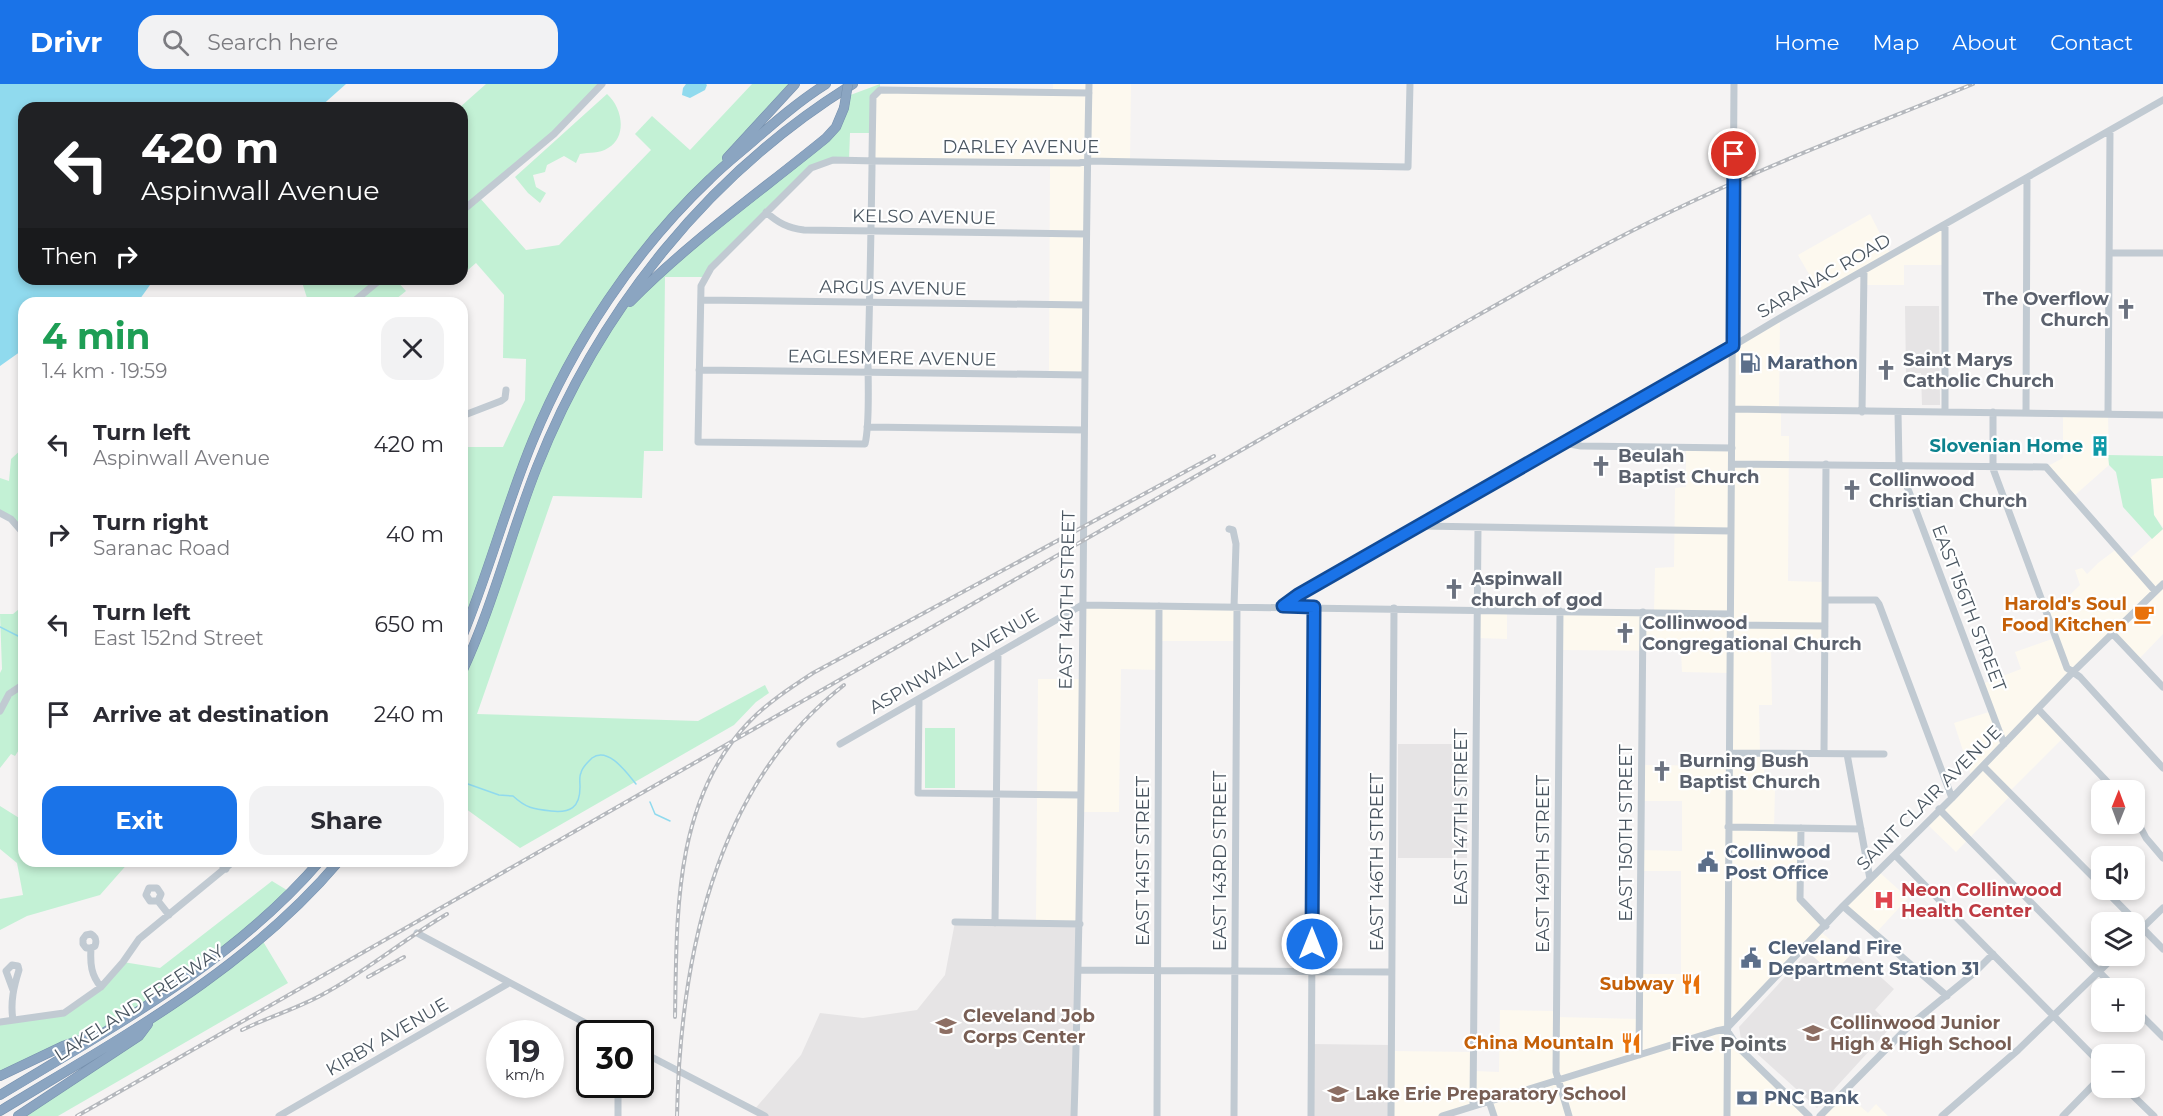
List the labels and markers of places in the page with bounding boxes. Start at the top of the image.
pin [1708,128,1759,179]
place label: The Overflow Church [1983,288,2109,331]
church icon: The Overflow Church [2114,297,2138,321]
place label: Saint Marys Catholic Church [1903,349,2054,392]
fuel station icon: Marathon [1738,351,1762,375]
place label: Marathon [1767,352,1858,374]
church icon: Saint Marys Catholic Church [1874,358,1898,382]
building icon: Slovenian Home [2088,434,2112,458]
place label: Slovenian Home [1930,435,2083,457]
place label: Beulah Baptist Church [1618,445,1759,488]
church icon: Beulah Baptist Church [1589,454,1613,478]
place label: Collinwood Christian Church [1869,469,2027,512]
church icon: Collinwood Christian Church [1840,478,1864,502]
place label: Aspinwall church of god [1470,568,1603,611]
church icon: Aspinwall church of god [1442,577,1466,601]
place label: Harold's Soul Food Kitchen [2001,593,2127,636]
cafe icon: Harold's Soul Food Kitchen [2132,602,2156,626]
place label: Collinwood Congregational Church [1642,612,1862,655]
church icon: Collinwood Congregational Church [1613,621,1637,645]
place label: Burning Bush Baptist Church [1679,750,1820,793]
church icon: Burning Bush Baptist Church [1650,759,1674,783]
place label: Collinwood Post Office [1725,841,1831,884]
public building icon: Collinwood Post Office [1696,850,1720,874]
place label: Neon Collinwood Health Center [1901,879,2062,922]
hospital icon: Neon Collinwood Health Center [1872,888,1896,912]
place label: Cleveland Fire Department Station 31 [1768,937,1980,980]
public building icon: Cleveland Fire Department Station 31 [1739,946,1763,970]
restaurant icon: Subway [1679,972,1703,996]
place label: Subway [1600,973,1674,995]
place label: Cleveland Job Corps Center [963,1005,1095,1048]
place label: Collinwood Junior High & High School [1830,1012,2012,1055]
school or university icon: Cleveland Job Corps Center [934,1014,958,1038]
school or university icon: Collinwood Junior High & High School [1801,1021,1825,1045]
restaurant icon: China MountaIn [1619,1031,1643,1055]
place label: China MountaIn [1464,1032,1614,1054]
school or university icon: Lake Erie Preparatory School [1326,1082,1350,1106]
place label: Lake Erie Preparatory School [1355,1083,1627,1105]
bank icon: PNC Bank [1735,1086,1759,1110]
place label: PNC Bank [1764,1087,1859,1109]

